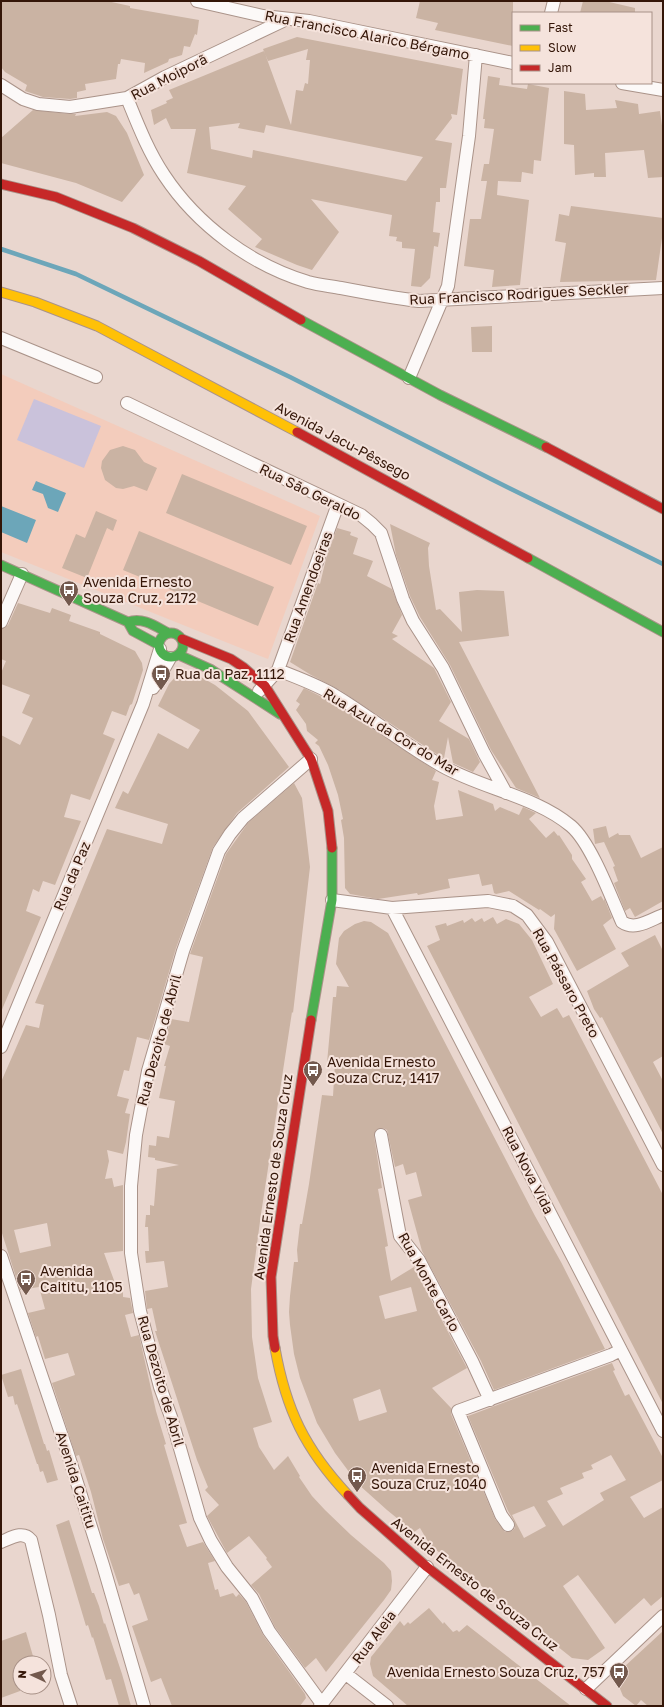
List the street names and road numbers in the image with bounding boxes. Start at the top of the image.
street label: Rua Francisco Alarico Bérgamo [263,6,471,63]
street label: Rua Moiporã [128,50,210,103]
street label: Rua Francisco Rodrigues Seckler [409,279,630,308]
street label: Avenida Jacu-Pêssego [273,398,414,483]
street label: Rua São Geraldo [257,460,364,523]
street label: Rua Amendoeiras [280,529,336,645]
street label: Rua Azul da Cor do Mar [320,684,463,779]
street label: Rua da Paz [49,839,94,913]
street label: Rua Pássaro Preto [529,925,604,1041]
street label: Rua Dezoito de Abril [133,972,184,1108]
street label: Avenida Ernesto de Souza Cruz [250,1073,295,1281]
street label: Rua Nova Vida [499,1123,558,1217]
street label: Rua Monte Carlo [395,1229,464,1334]
street label: Rua Dezoito de Abril [135,1313,188,1448]
street label: Avenida Caititu [53,1429,100,1531]
street label: Avenida Ernesto de Souza Cruz [388,1513,562,1654]
street label: Rua Aleia [348,1607,399,1667]

